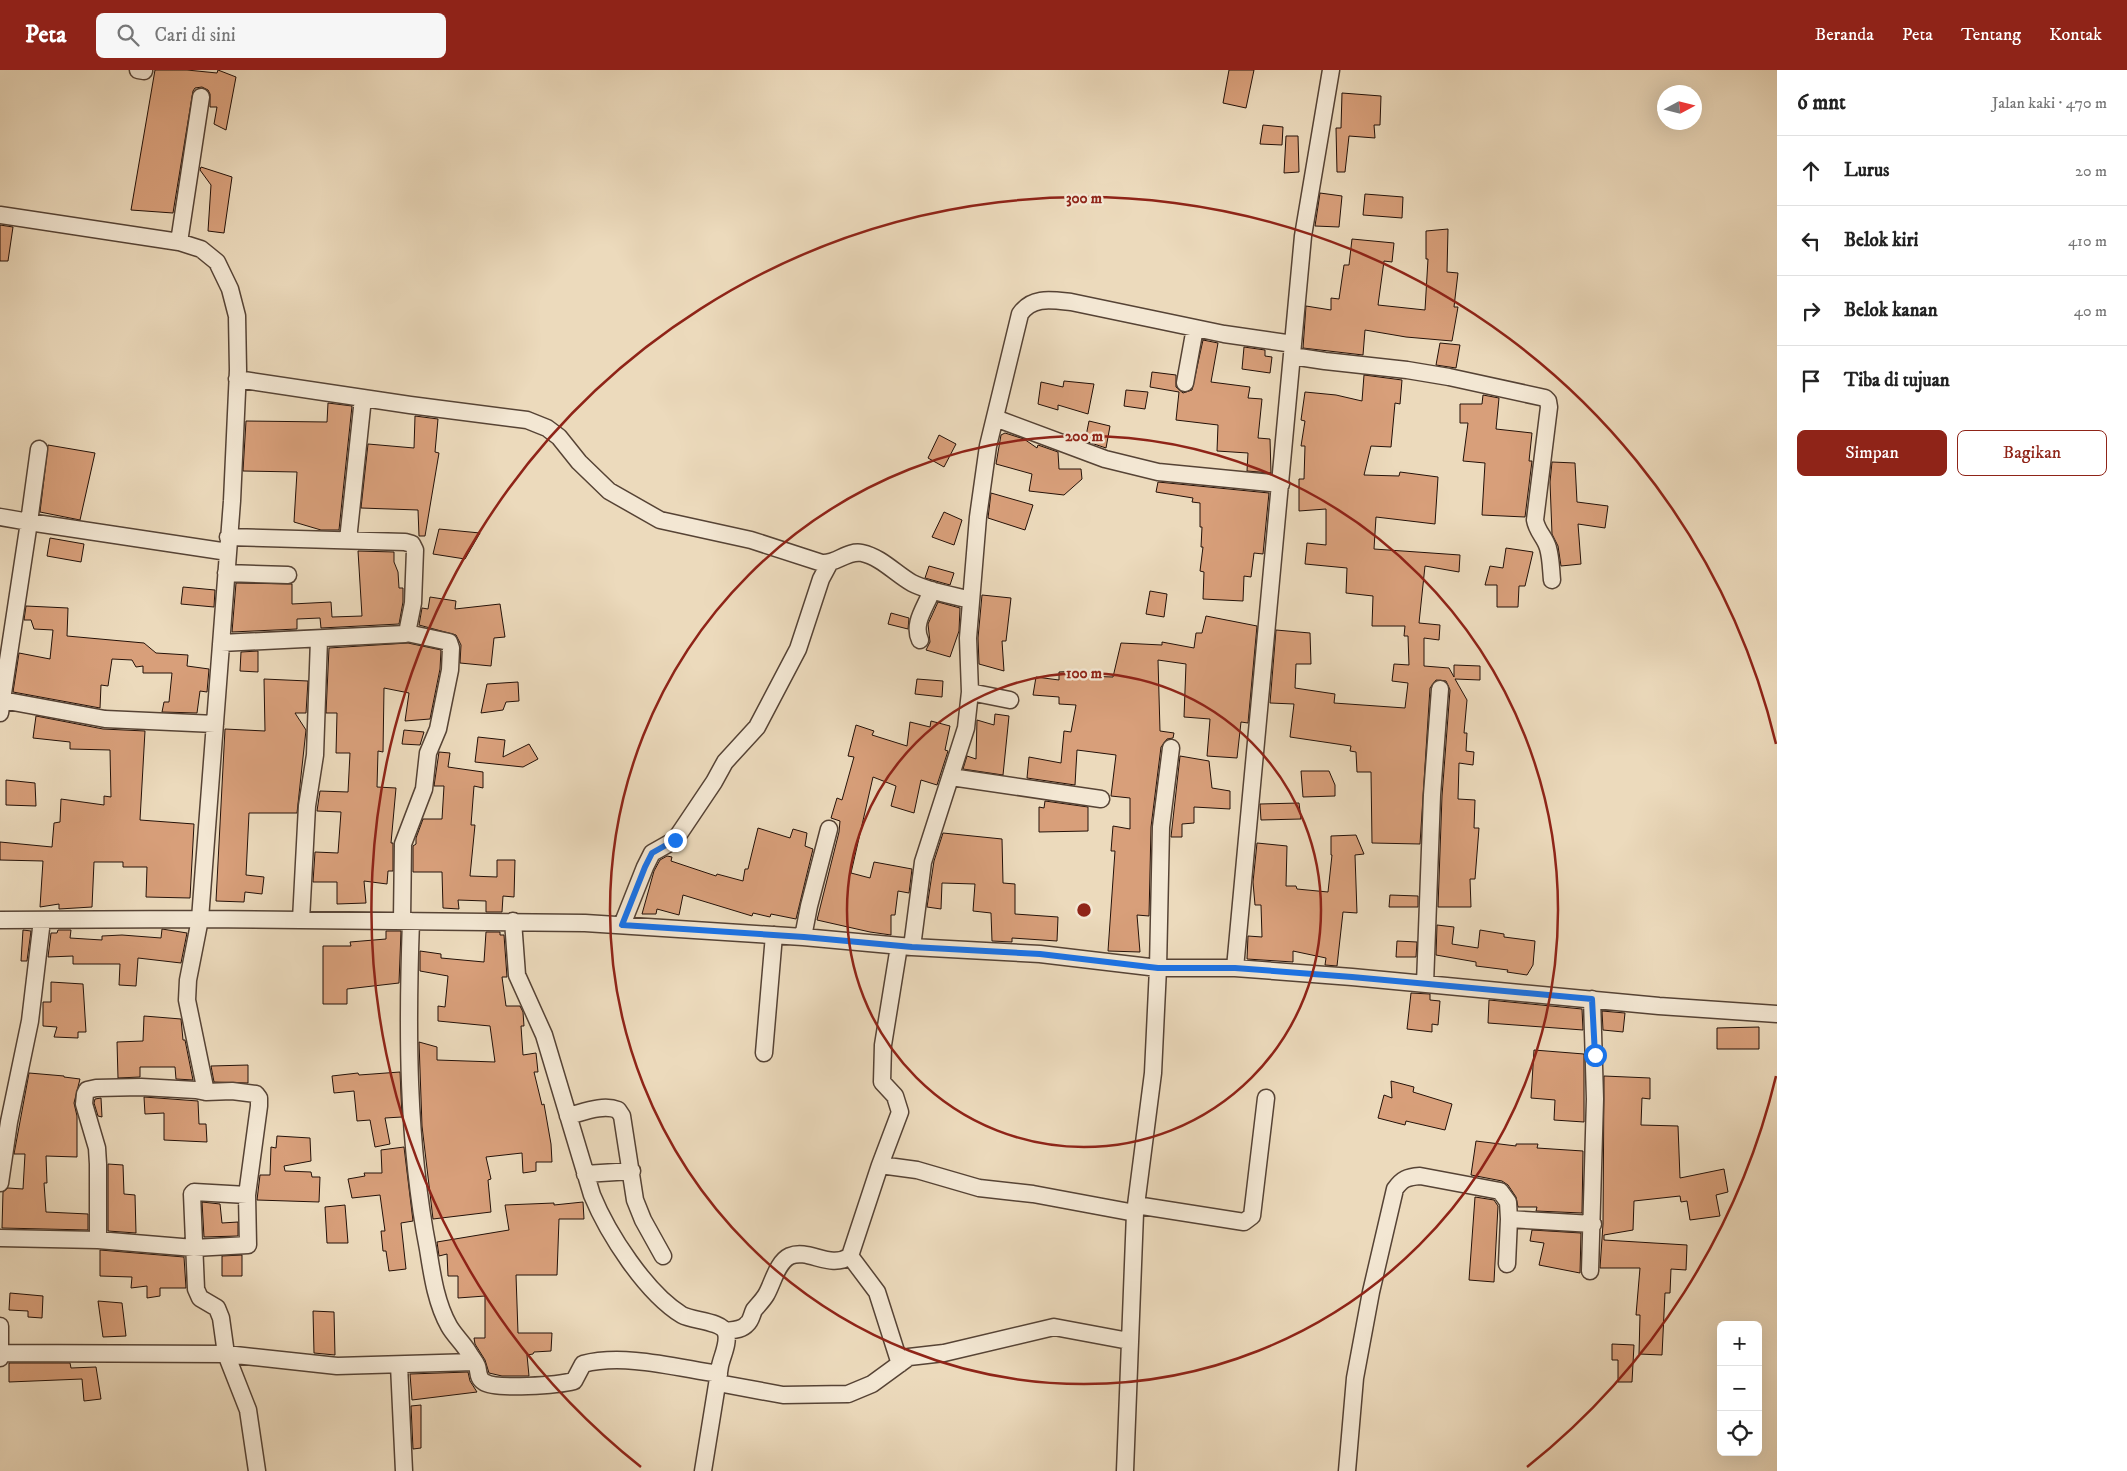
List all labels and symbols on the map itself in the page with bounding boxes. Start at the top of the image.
north arrow [1657,85,1702,130]
text: 300 m [1066,189,1103,208]
text: 200 m [1065,427,1104,446]
text: 100 m [1066,664,1103,683]
route end [664,829,687,852]
centre of rings [1075,901,1093,919]
route start [1584,1044,1607,1067]

